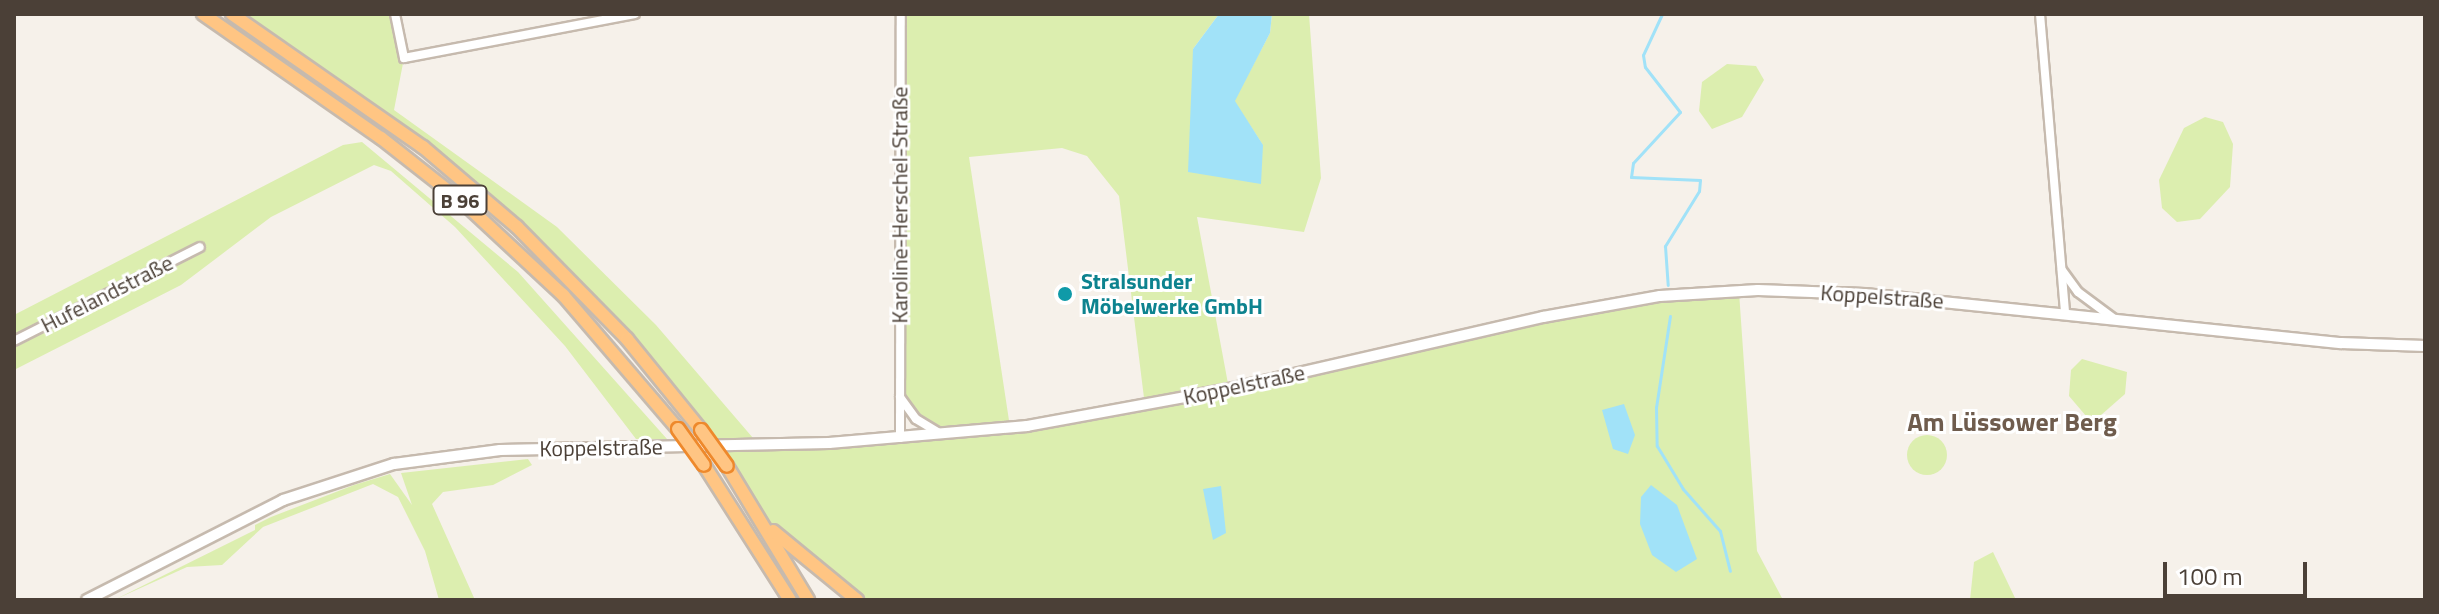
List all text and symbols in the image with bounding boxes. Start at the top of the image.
street label: Karoline-Herschel-Straße [887,86,913,324]
road number: B 96 [432,184,488,216]
street label: Hufelandstraße [37,249,177,339]
place label: Stralsunder Möbelwerke GmbH [1081,268,1263,320]
street label: Koppelstraße [1819,280,1945,314]
marker: Stralsunder Möbelwerke GmbH [1056,285,1074,303]
street label: Koppelstraße [1181,359,1307,411]
district label: Am Lüssower Berg [1907,406,2117,438]
street label: Koppelstraße [539,434,663,462]
scale bar [2167,546,2311,596]
text: 100 m [2177,558,2243,594]

